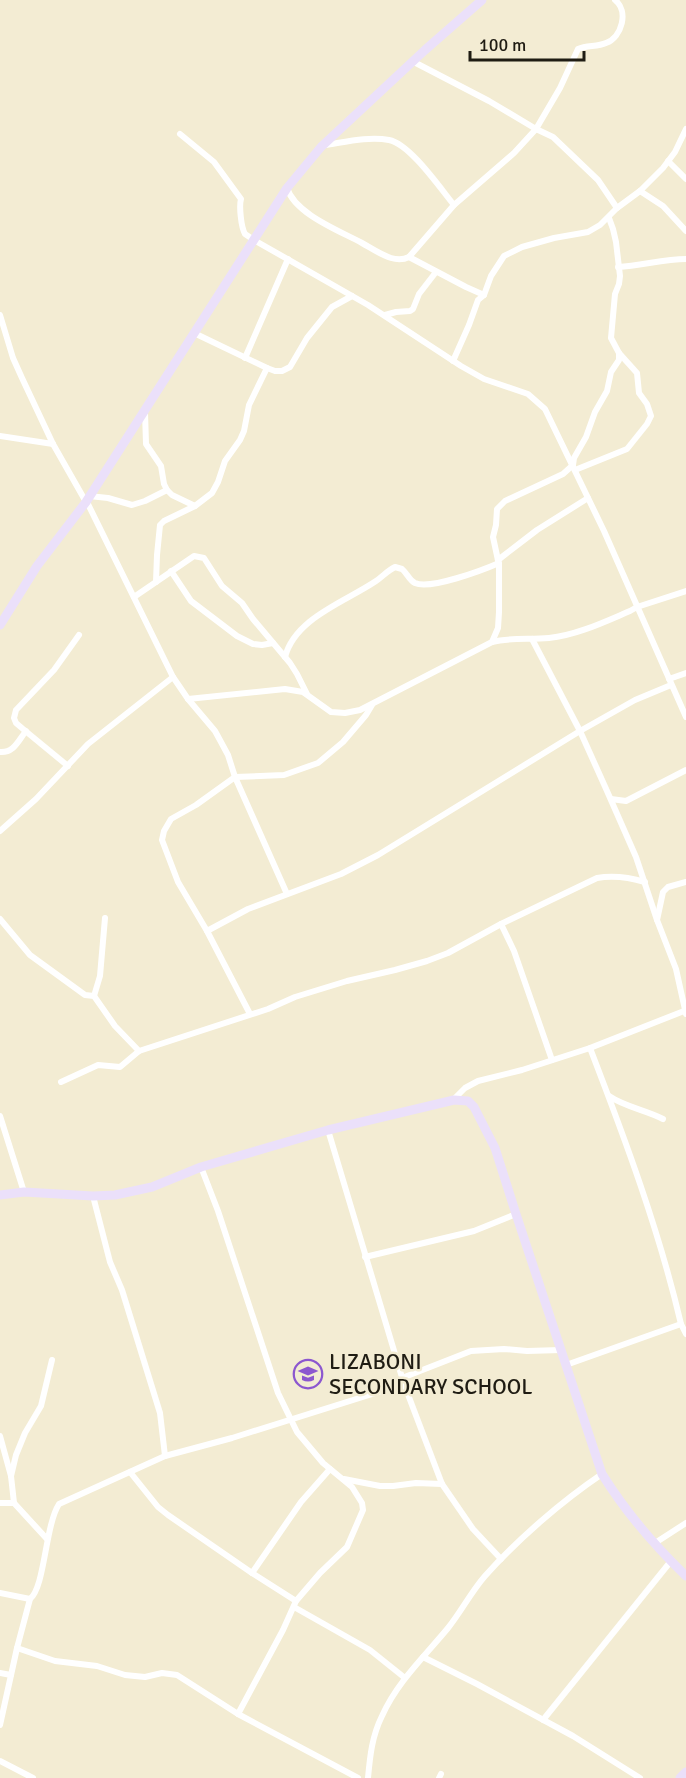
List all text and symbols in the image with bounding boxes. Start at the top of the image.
scale bar [470,24,584,62]
text: 100 m [479,34,526,56]
place label: LIZABONI SECONDARY SCHOOL [329,1348,533,1400]
school or university icon: LIZABONI SECONDARY SCHOOL [292,1358,324,1390]

